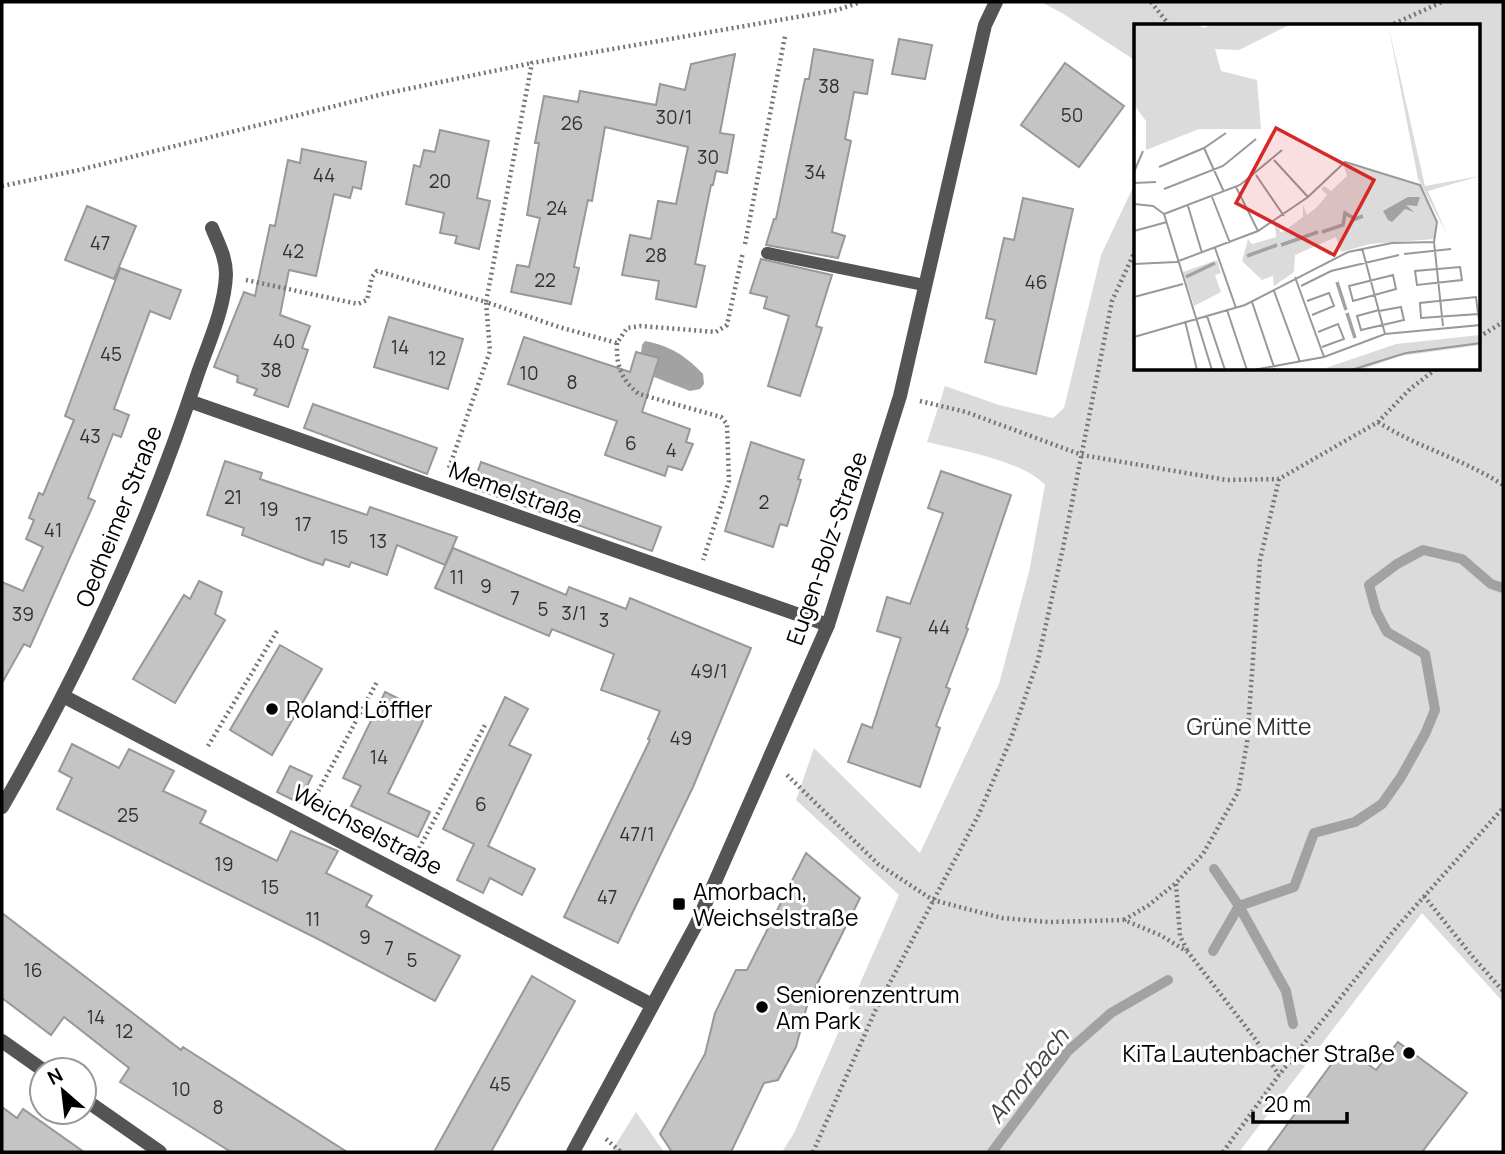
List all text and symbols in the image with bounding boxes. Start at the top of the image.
inset map [1134,24,1480,371]
house number: 38 [818,73,840,99]
house number: 50 [1061,102,1083,128]
house number: 30/1 [656,104,692,130]
house number: 26 [561,110,583,136]
house number: 30 [697,144,719,170]
house number: 34 [804,159,826,185]
house number: 44 [313,162,335,188]
house number: 20 [429,168,451,194]
house number: 24 [546,195,568,221]
house number: 47 [90,230,110,256]
house number: 42 [282,238,304,264]
house number: 28 [645,242,667,268]
house number: 22 [534,267,556,293]
house number: 46 [1025,269,1048,295]
house number: 40 [273,328,295,354]
house number: 14 [391,334,409,360]
house number: 45 [100,341,122,367]
house number: 12 [428,345,446,371]
house number: 38 [260,357,282,383]
house number: 10 [519,360,539,386]
house number: 8 [566,369,578,395]
street label: Oedheimer Straße [67,420,169,612]
house number: 43 [79,423,101,449]
house number: 6 [625,430,637,456]
house number: 4 [665,437,677,463]
street label: Eugen-Bolz-Straße [778,447,874,649]
street label: Memelstraße [445,453,587,531]
house number: 21 [224,484,242,510]
house number: 2 [759,489,769,515]
house number: 19 [259,496,279,522]
house number: 17 [295,511,311,537]
house number: 41 [44,517,62,543]
house number: 15 [330,524,348,550]
house number: 13 [369,528,387,554]
house number: 11 [450,564,464,590]
house number: 9 [480,573,492,599]
house number: 7 [510,585,520,611]
house number: 5 [538,596,549,622]
house number: 3/1 [561,600,587,626]
house number: 39 [12,601,34,627]
house number: 3 [599,607,609,633]
house number: 44 [928,614,950,640]
house number: 49/1 [690,658,728,684]
place label: Roland Löffler [286,693,433,725]
marker: Roland Löffler [264,701,280,717]
park label: Grüne Mitte [1187,710,1312,742]
house number: 49 [670,725,692,751]
house number: 14 [370,744,388,770]
street label: Weichselstraße [287,776,449,882]
house number: 6 [475,791,487,817]
house number: 25 [117,802,139,828]
house number: 47/1 [619,821,655,847]
house number: 19 [214,851,234,877]
house number: 15 [261,874,279,900]
place label: Amorbach, Weichselstraße [693,875,858,933]
house number: 47 [597,884,617,910]
marker: Amorbach, Weichselstraße [671,896,687,912]
house number: 11 [306,906,320,932]
house number: 9 [359,924,371,950]
house number: 7 [384,935,394,961]
house number: 5 [407,947,418,973]
house number: 16 [23,957,43,983]
place label: Seniorenzentrum Am Park [776,978,959,1036]
marker: Seniorenzentrum Am Park [754,999,770,1015]
house number: 14 [87,1004,105,1030]
house number: 12 [115,1018,133,1044]
water label: Amorbach [978,1020,1076,1129]
place label: KiTa Lautenbacher Straße [1122,1037,1395,1069]
marker: KiTa Lautenbacher Straße [1401,1045,1417,1061]
north arrow [28,1056,98,1126]
text: N [43,1061,67,1091]
house number: 45 [489,1071,511,1097]
house number: 10 [171,1076,191,1102]
scale bar [1253,1080,1348,1124]
text: 20 m [1264,1090,1311,1118]
house number: 8 [212,1094,224,1120]

